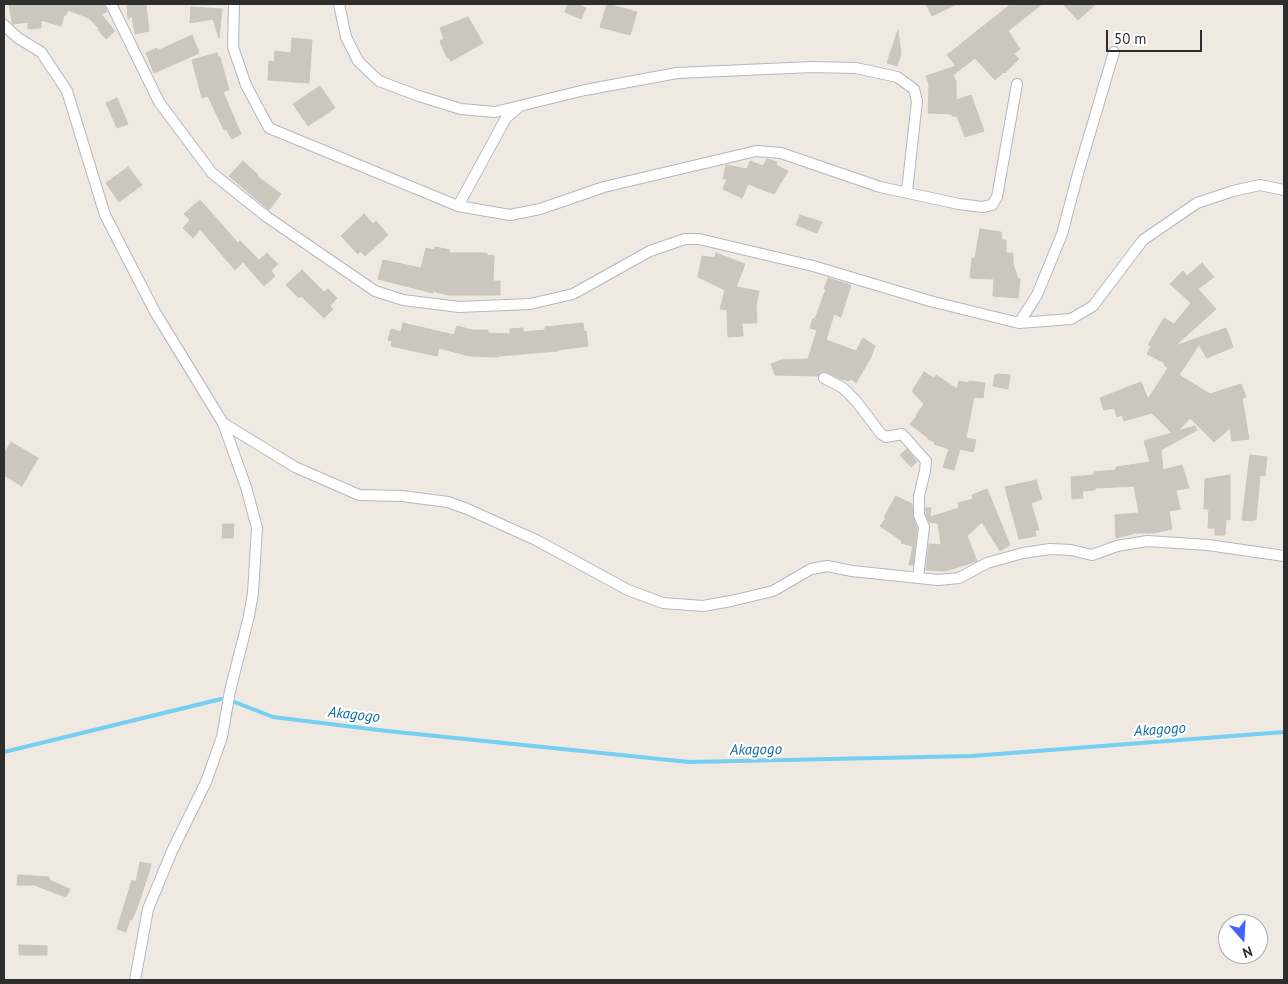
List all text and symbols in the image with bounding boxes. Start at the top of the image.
scale bar [1108,20,1204,52]
text: 50 m [1114,29,1147,48]
water label: Akagogo [327,703,381,727]
water label: Akagogo [1133,719,1187,741]
water label: Akagogo [730,741,782,759]
north arrow [1218,914,1268,964]
text: N [1240,942,1255,962]

